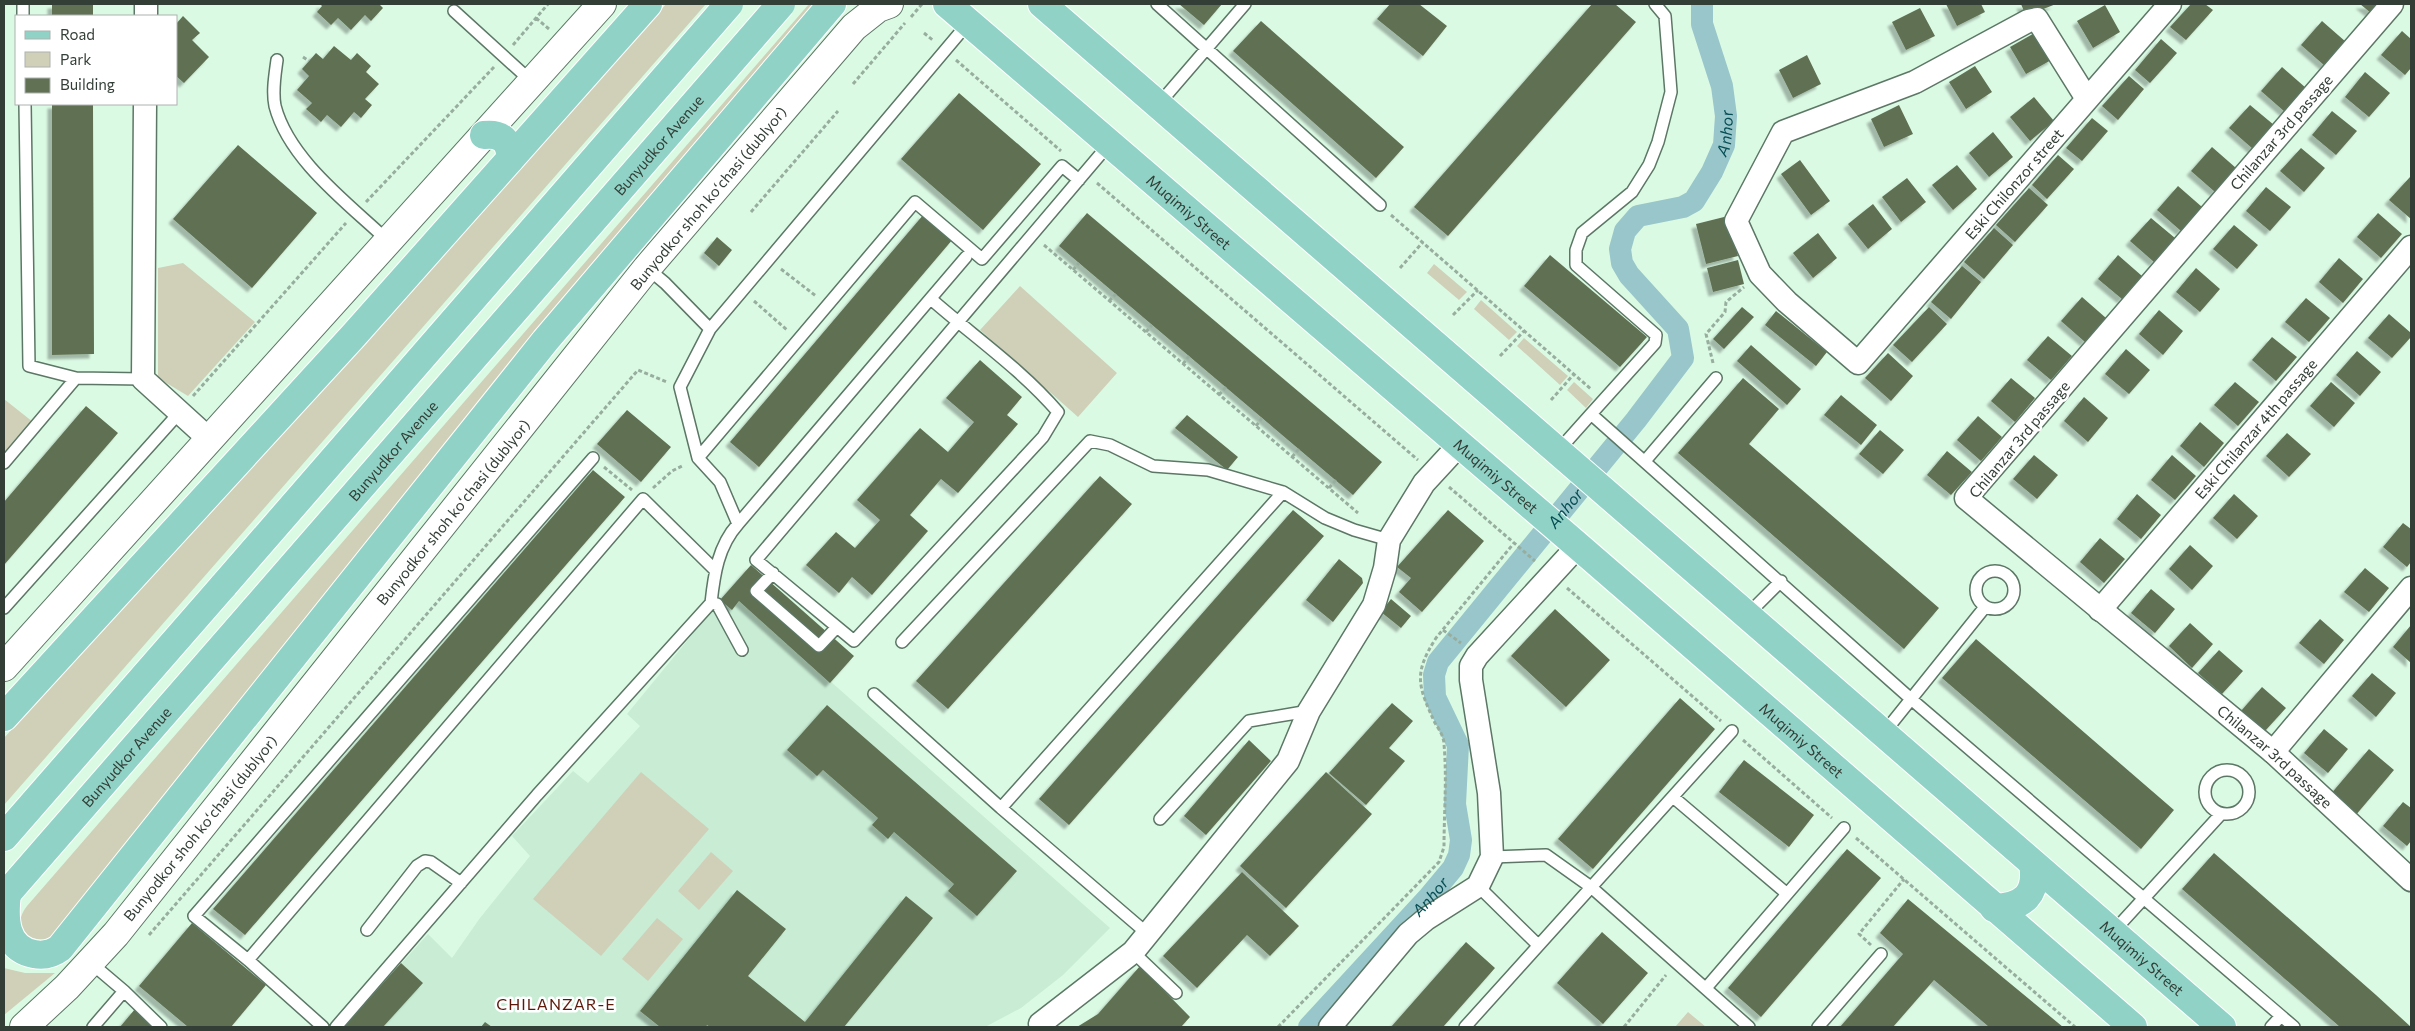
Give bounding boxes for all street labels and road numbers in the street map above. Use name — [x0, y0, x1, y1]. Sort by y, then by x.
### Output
street label: Chilanzar 3rd passage — [2226, 71, 2336, 193]
street label: Bunyudkor Avenue — [610, 91, 707, 199]
street label: Bunyodkor shoh koʻchasi (dublyor) — [626, 103, 790, 293]
street label: Eski Chilonzor street — [1961, 125, 2067, 243]
street label: Muqimiy Street — [1143, 171, 1235, 253]
street label: Eski Chilanzar 4th passage — [2191, 355, 2320, 502]
street label: Chilanzar 3rd passage — [1965, 377, 2073, 501]
street label: Bunyudkor Avenue — [344, 397, 441, 504]
street label: Bunyodkor shoh koʻchasi (dublyor) — [372, 415, 534, 609]
street label: Muqimiy Street — [1450, 435, 1542, 517]
street label: Muqimiy Street — [1756, 699, 1848, 781]
street label: Chilanzar 3rd passage — [2214, 701, 2336, 812]
street label: Bunyudkor Avenue — [78, 703, 175, 811]
street label: Bunyodkor shoh koʻchasi (dublyor) — [119, 731, 281, 925]
street label: Muqimiy Street — [2096, 916, 2188, 999]

